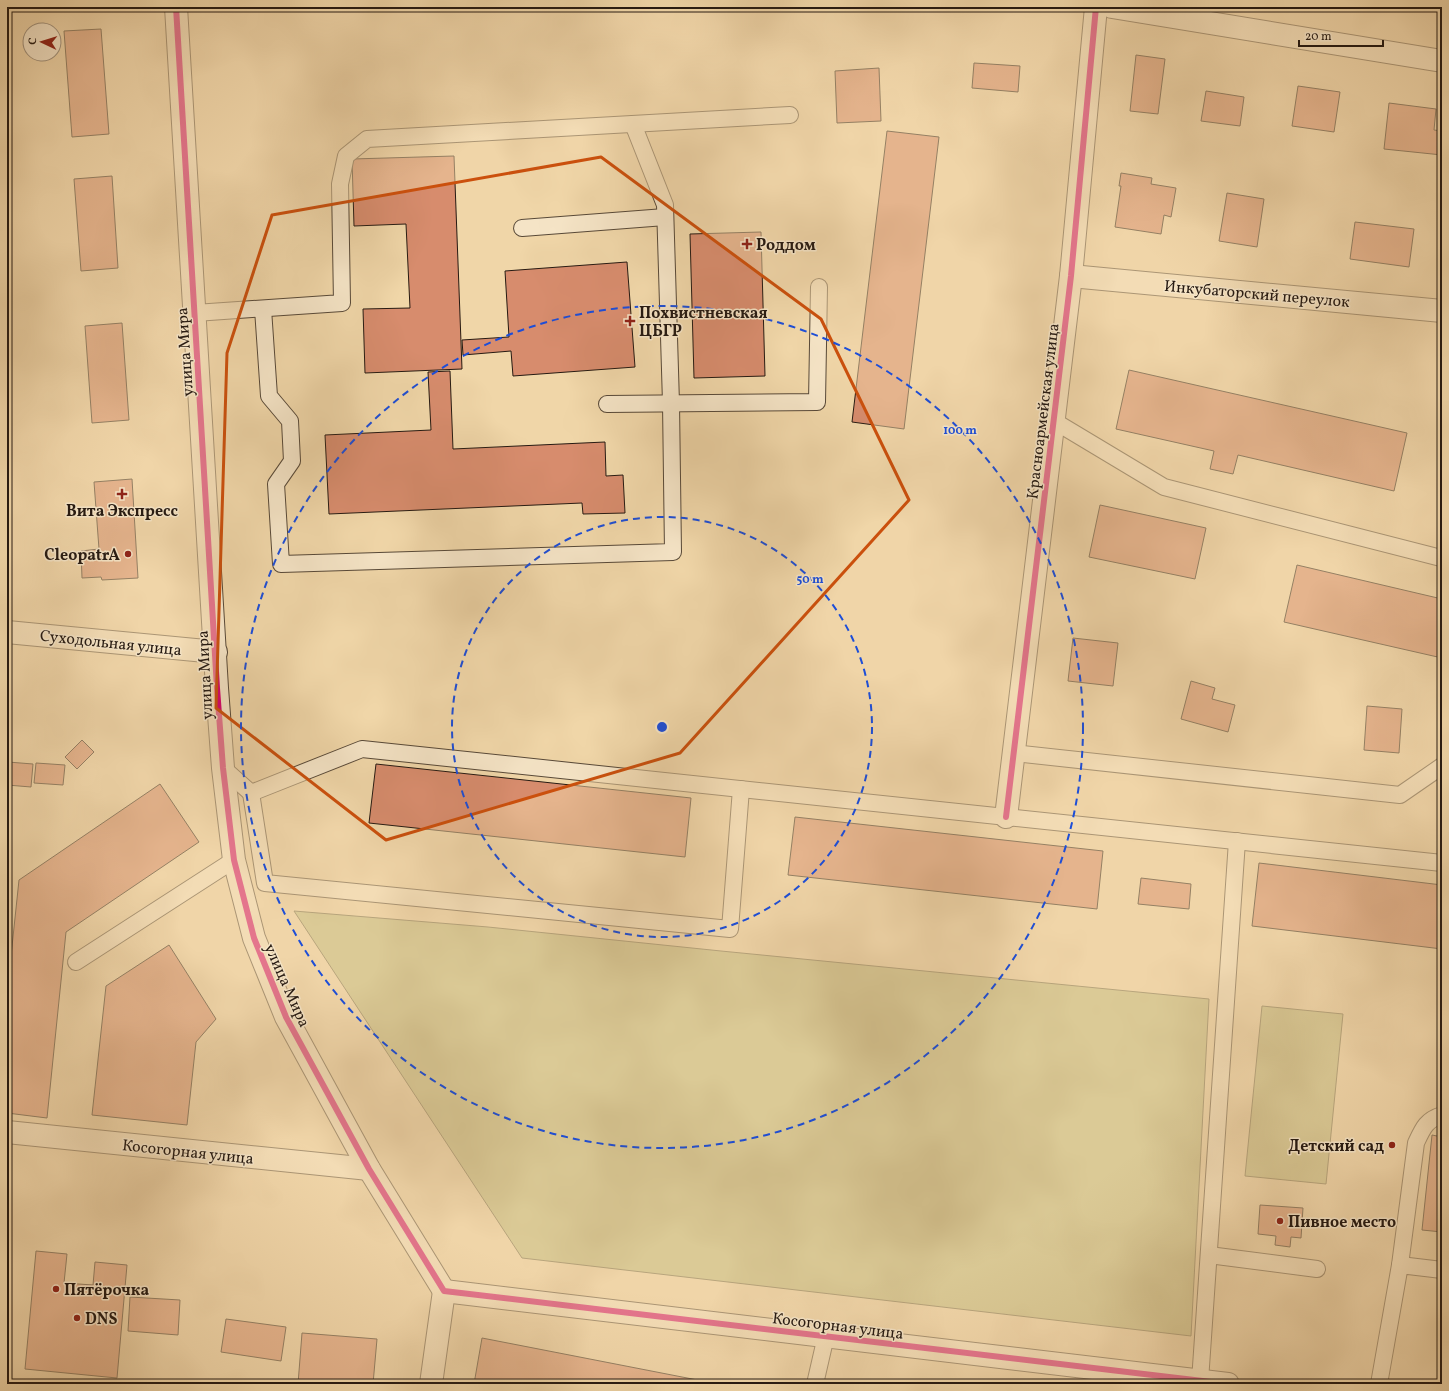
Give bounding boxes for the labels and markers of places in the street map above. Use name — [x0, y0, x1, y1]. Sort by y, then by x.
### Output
place label: Роддом — [756, 235, 816, 257]
marker: Роддом — [741, 238, 753, 250]
place label: Похвистневская ЦБГР — [639, 303, 768, 343]
marker: Похвистневская ЦБГР — [624, 315, 636, 327]
marker: Вита Экспресс — [117, 489, 127, 499]
place label: Вита Экспресс — [66, 501, 179, 523]
place label: CleopatrA — [44, 545, 121, 567]
marker: CleopatrA — [123, 549, 133, 559]
centre of rings — [655, 720, 669, 734]
place label: Детский сад — [1288, 1136, 1384, 1158]
marker: Детский сад — [1387, 1140, 1397, 1150]
place label: Пивное место — [1288, 1212, 1396, 1234]
marker: Пивное место — [1275, 1216, 1285, 1226]
place label: Пятёрочка — [64, 1280, 149, 1302]
marker: Пятёрочка — [51, 1284, 61, 1294]
place label: DNS — [85, 1309, 117, 1331]
marker: DNS — [72, 1313, 82, 1323]

